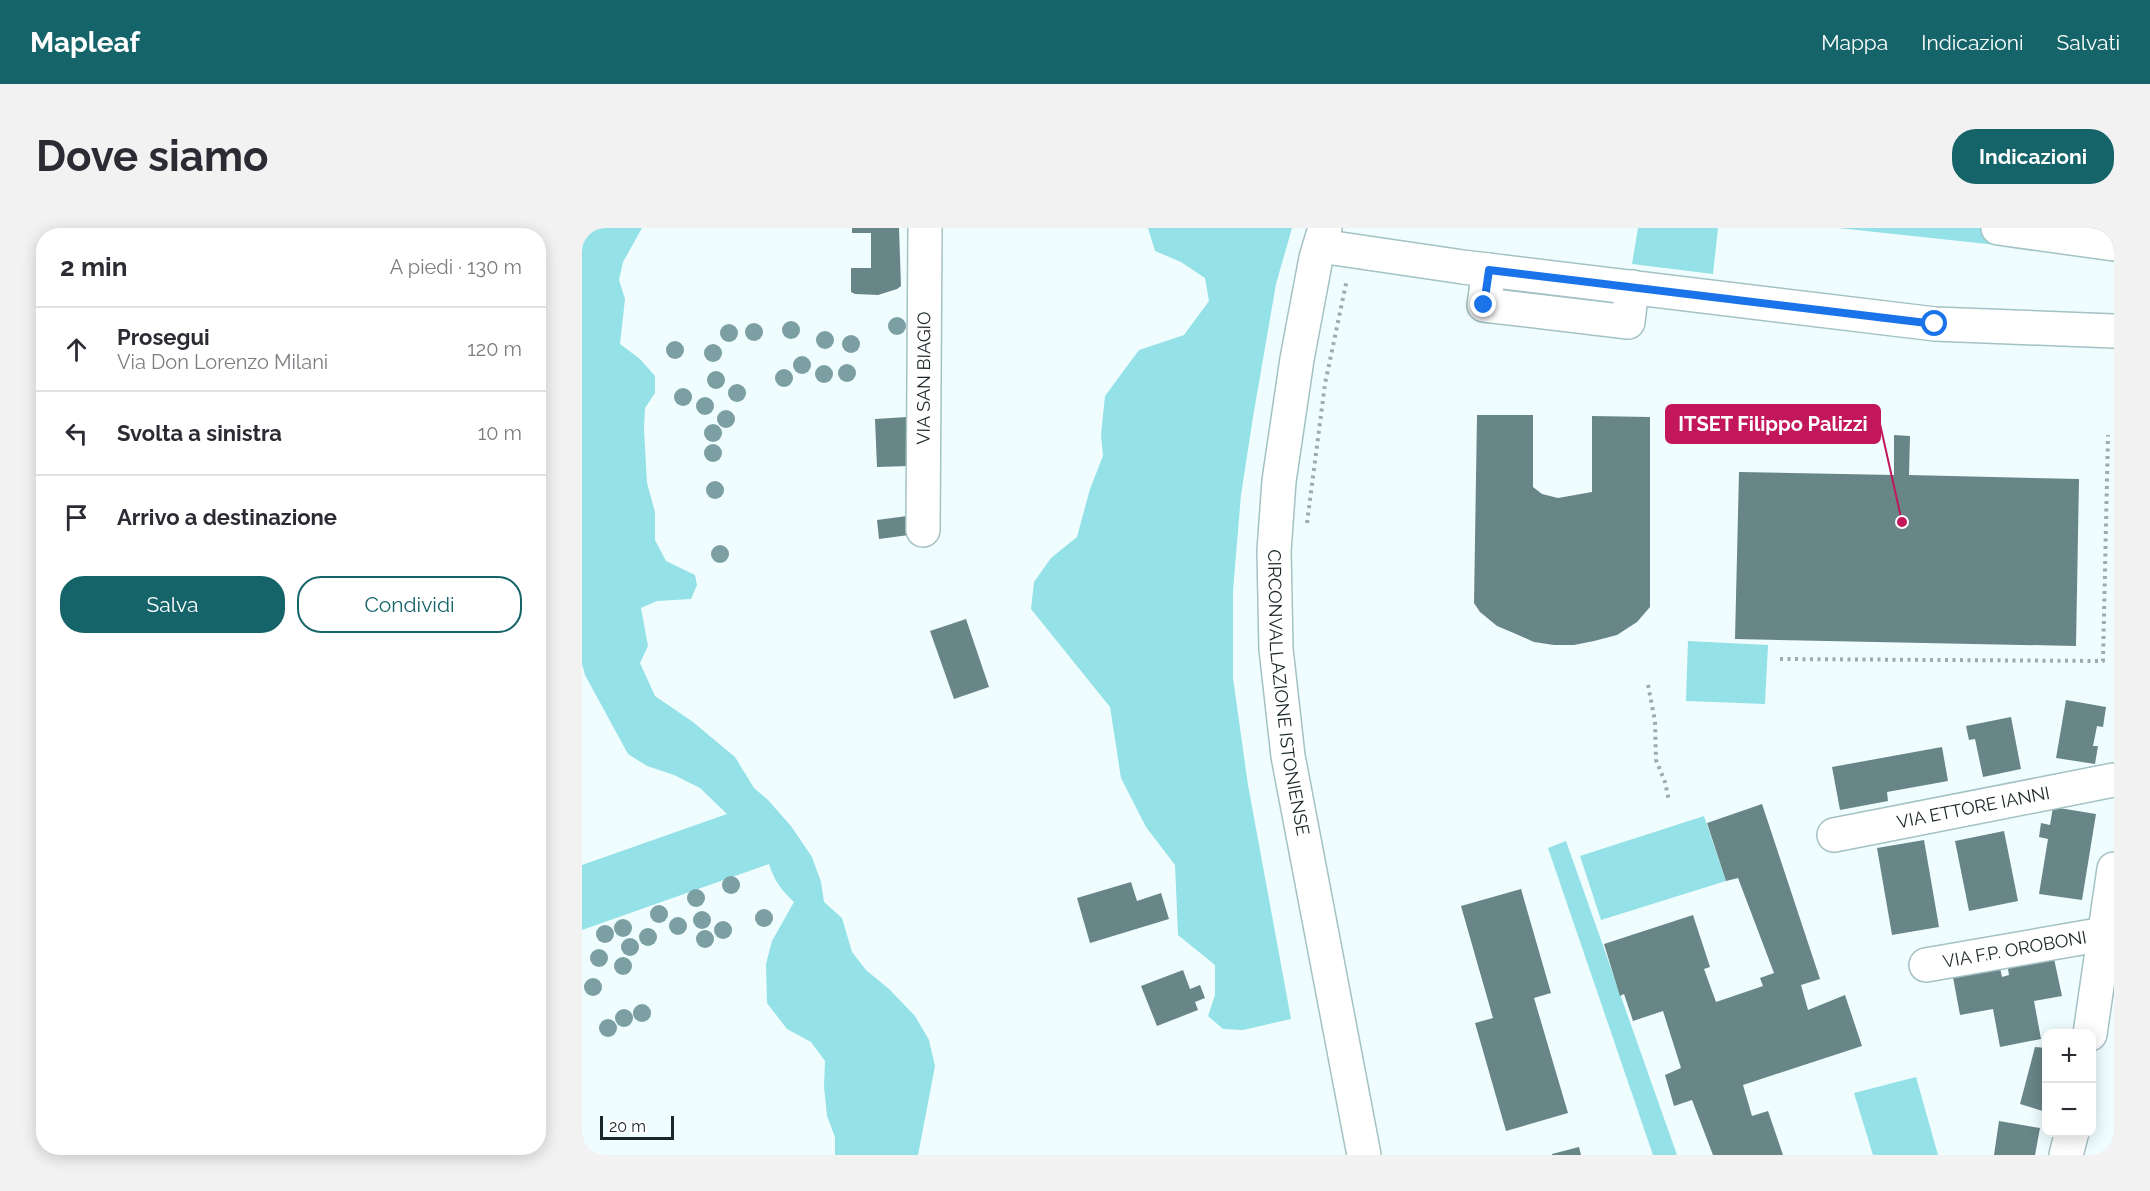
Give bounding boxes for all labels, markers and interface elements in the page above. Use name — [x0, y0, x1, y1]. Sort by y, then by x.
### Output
text: Mapleaf — [30, 26, 140, 59]
text: Mappa — [1821, 30, 1888, 55]
text: Indicazioni — [1921, 30, 2024, 55]
text: Salvati — [2057, 30, 2120, 55]
button: Indicazioni — [1952, 129, 2114, 184]
text: Dove siamo — [36, 132, 268, 181]
text: 2 min — [60, 252, 127, 282]
text: A piedi · 130 m — [390, 255, 522, 279]
route end — [1470, 291, 1496, 317]
route start — [1921, 310, 1947, 336]
street label: VIA SAN BIAGIO — [913, 311, 934, 445]
text: Prosegui — [117, 324, 210, 350]
icon: ahead — [60, 333, 93, 366]
text: 120 m — [467, 337, 522, 361]
text: Via Don Lorenzo Milani — [117, 350, 328, 374]
callout: ITSET Filippo Palizzi — [1666, 405, 1880, 443]
text: ITSET Filippo Palizzi — [1678, 412, 1868, 436]
icon: left — [60, 417, 93, 450]
text: Svolta a sinistra — [117, 420, 282, 446]
text: 10 m — [478, 421, 522, 445]
icon: arrive — [60, 501, 93, 534]
text: Arrivo a destinazione — [117, 504, 337, 530]
street label: CIRCONVALLAZIONE ISTONIENSE — [1264, 549, 1314, 837]
button: Salva — [60, 576, 285, 633]
button: Condividi — [297, 576, 522, 633]
street label: VIA ETTORE IANNI — [1895, 782, 2051, 832]
street label: VIA F.P. OROBONI — [1941, 926, 2088, 972]
map controls — [2042, 1029, 2096, 1137]
button: + — [2042, 1029, 2096, 1083]
button: − — [2042, 1083, 2096, 1137]
scale bar — [600, 1113, 674, 1140]
text: 20 m — [609, 1117, 646, 1136]

